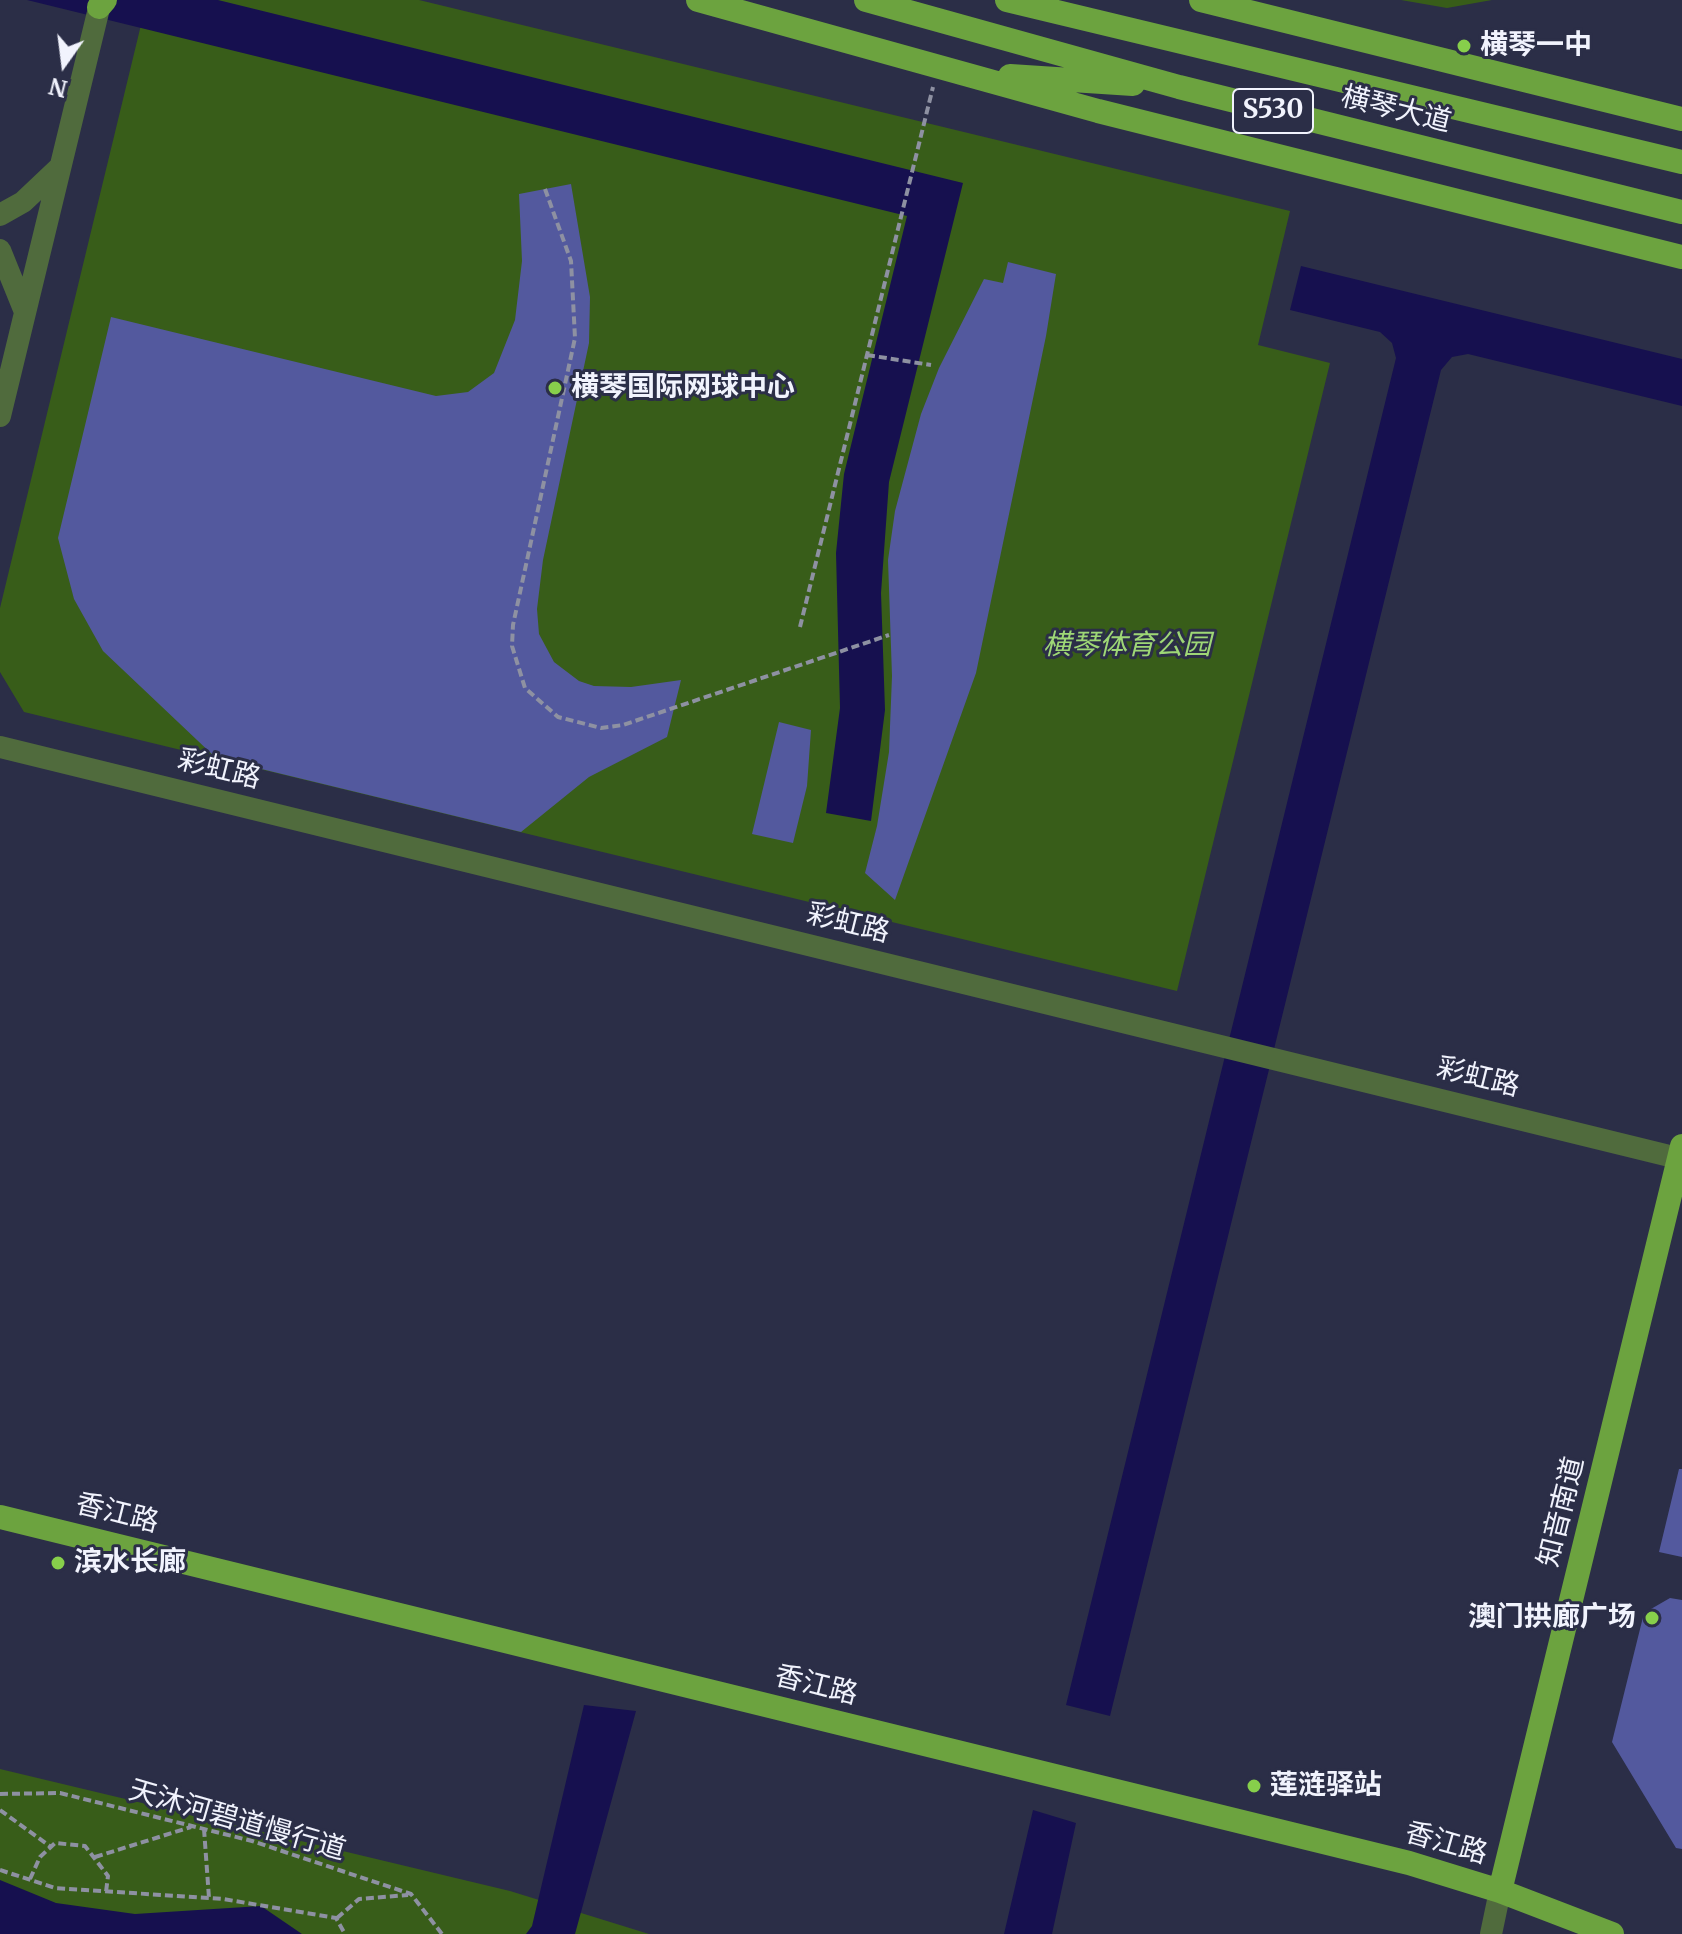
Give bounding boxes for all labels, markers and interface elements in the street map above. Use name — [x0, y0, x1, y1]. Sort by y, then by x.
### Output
north arrow — [24, 24, 104, 104]
place label: 横琴一中 — [1480, 29, 1592, 63]
marker: 横琴一中 — [1455, 37, 1473, 55]
text: N — [46, 72, 70, 103]
street label: 横琴大道 — [1338, 80, 1454, 140]
road number: S530 — [1233, 89, 1313, 133]
place label: 横琴国际网球中心 — [571, 371, 795, 405]
marker: 横琴国际网球中心 — [546, 379, 564, 397]
park label: 横琴体育公园 — [1043, 629, 1211, 663]
street label: 彩虹路 — [174, 744, 264, 796]
street label: 彩虹路 — [803, 898, 893, 950]
street label: 彩虹路 — [1433, 1052, 1523, 1104]
street label: 知音南道 — [1532, 1454, 1592, 1570]
street label: 香江路 — [72, 1488, 162, 1540]
place label: 滨水长廊 — [74, 1546, 186, 1580]
marker: 滨水长廊 — [49, 1554, 67, 1572]
place label: 澳门拱廊广场 — [1468, 1601, 1636, 1635]
marker: 澳门拱廊广场 — [1643, 1609, 1661, 1627]
street label: 香江路 — [771, 1660, 861, 1712]
place label: 莲涟驿站 — [1270, 1769, 1382, 1803]
street label: 天沐河碧道慢行道 — [125, 1774, 349, 1868]
marker: 莲涟驿站 — [1245, 1777, 1263, 1795]
street label: 香江路 — [1401, 1816, 1491, 1872]

